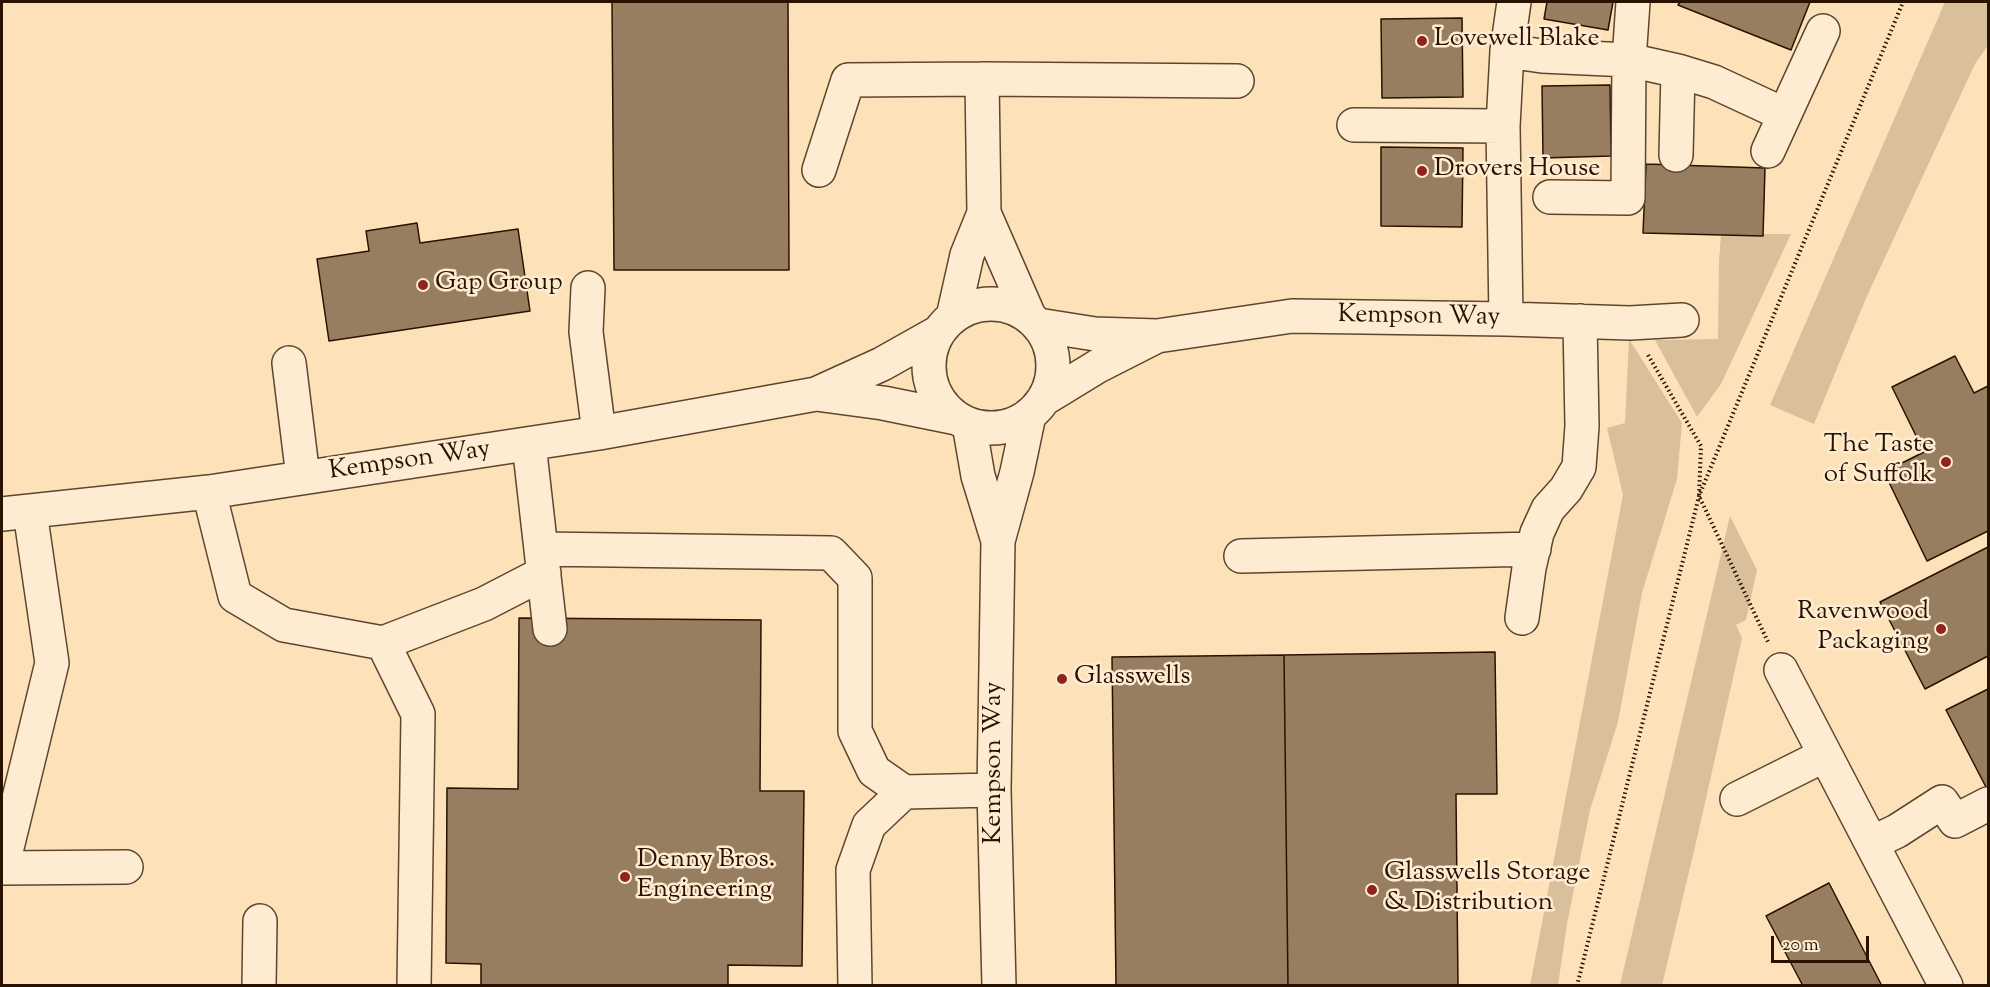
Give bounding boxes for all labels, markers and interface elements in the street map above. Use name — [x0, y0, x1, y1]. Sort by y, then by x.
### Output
place label: Lovewell Blake — [1434, 25, 1600, 57]
marker: Lovewell Blake — [1415, 34, 1429, 48]
place label: Drovers House — [1434, 155, 1600, 187]
marker: Drovers House — [1415, 164, 1429, 178]
place label: Gap Group — [435, 269, 563, 301]
marker: Gap Group — [416, 278, 430, 292]
street label: Kempson Way — [1337, 301, 1501, 335]
place label: The Taste of Suffolk — [1824, 431, 1934, 492]
street label: Kempson Way — [327, 435, 493, 489]
marker: The Taste of Suffolk — [1939, 455, 1953, 469]
place label: Ravenwood Packaging — [1797, 598, 1929, 660]
marker: Ravenwood Packaging — [1934, 622, 1948, 636]
place label: Glasswells — [1074, 663, 1190, 695]
marker: Glasswells — [1055, 672, 1069, 686]
street label: Kempson Way — [980, 682, 1012, 844]
place label: Denny Bros. Engineering — [637, 846, 775, 908]
place label: Glasswells Storage & Distribution — [1384, 859, 1591, 921]
marker: Denny Bros. Engineering — [618, 870, 632, 884]
marker: Glasswells Storage & Distribution — [1365, 883, 1379, 897]
scale bar — [1774, 924, 1872, 962]
text: 20 m — [1782, 933, 1819, 959]

